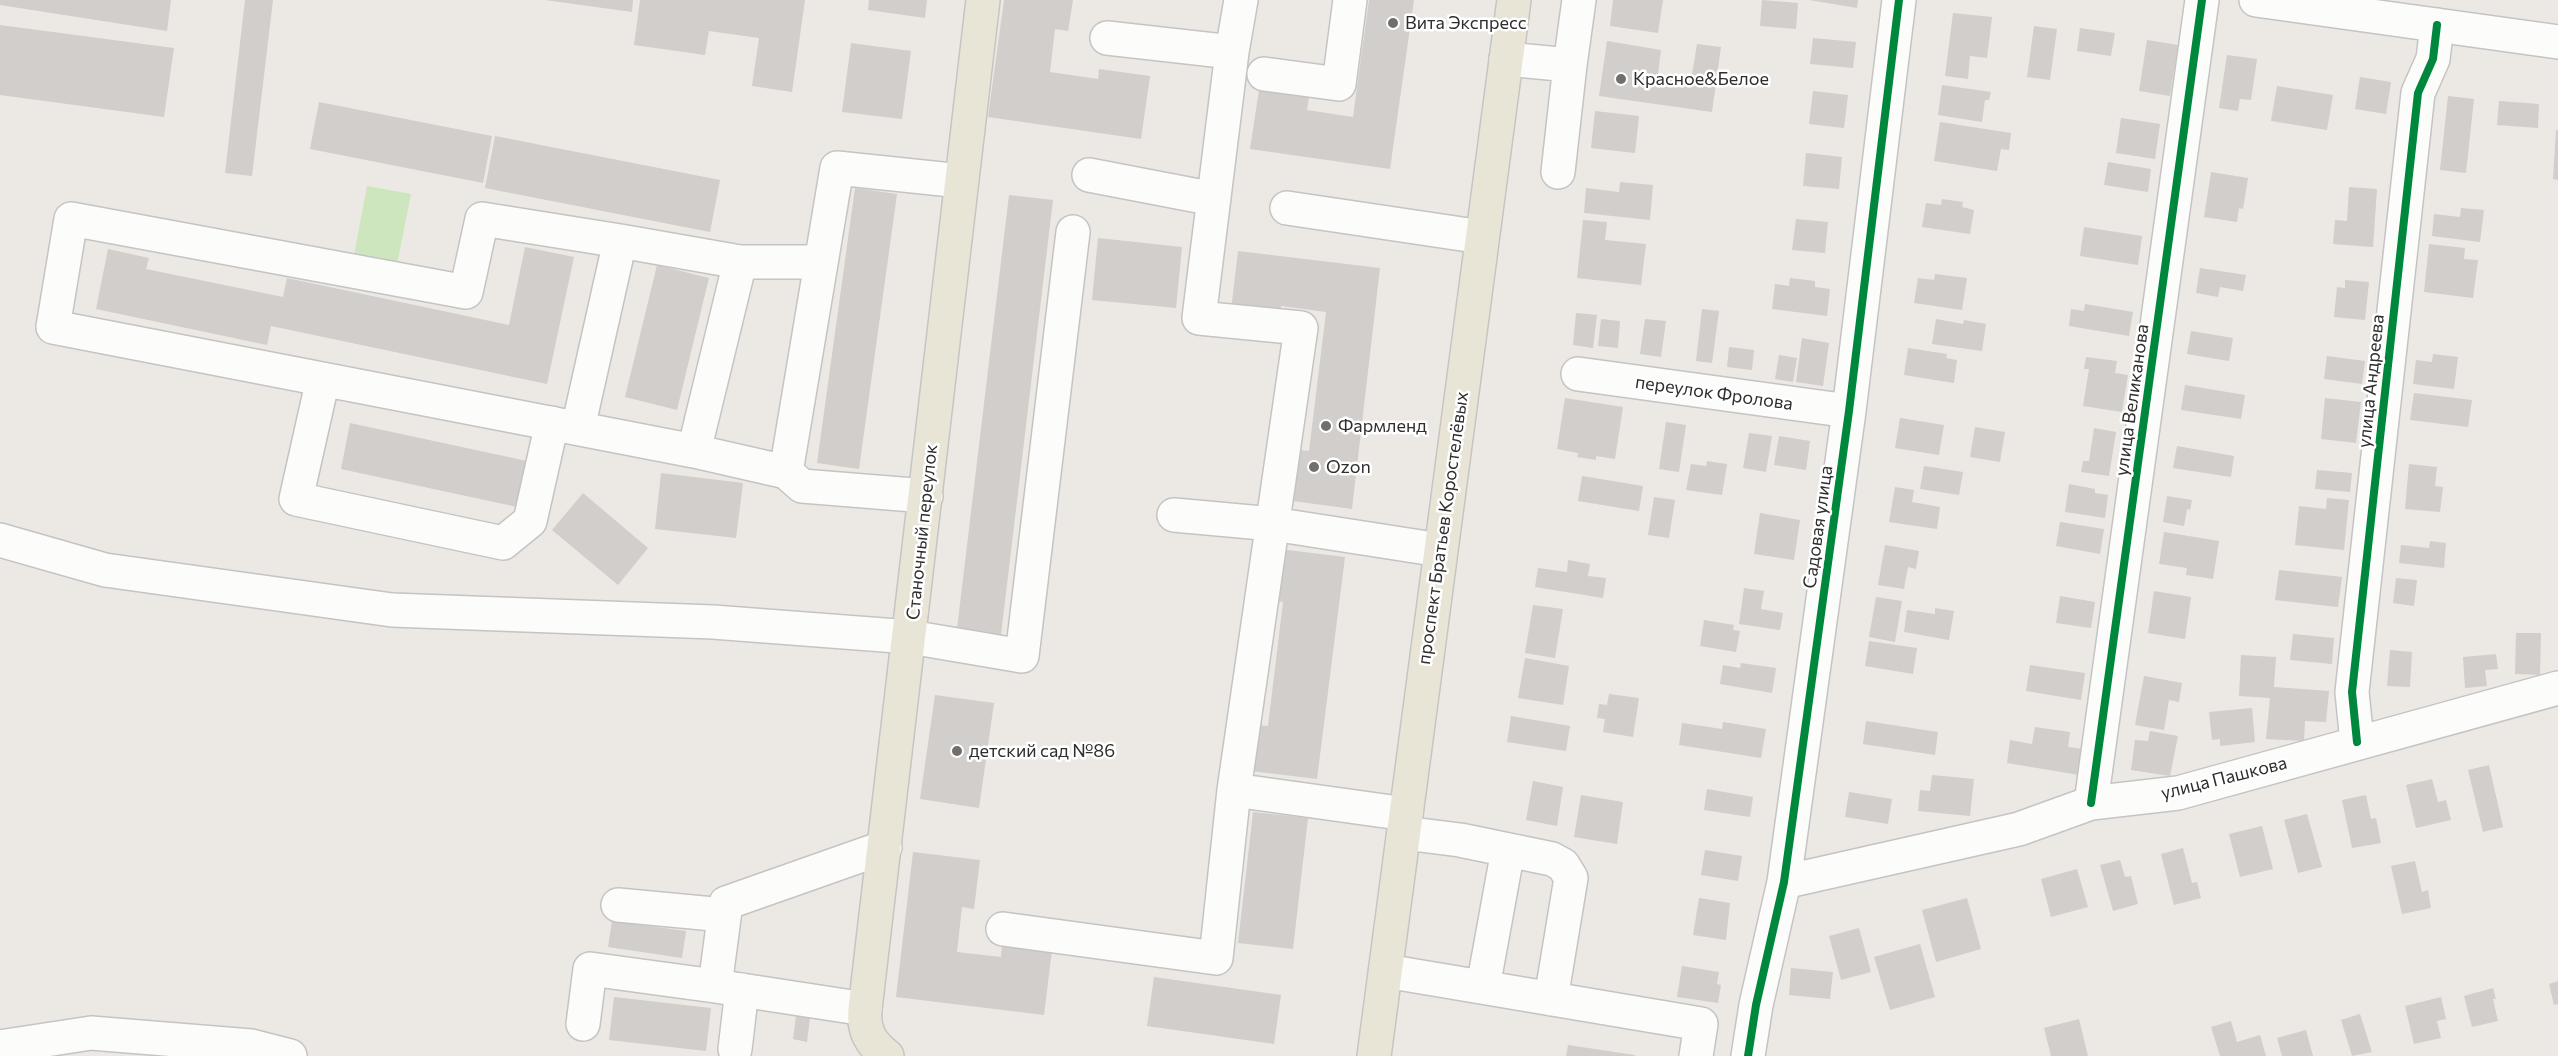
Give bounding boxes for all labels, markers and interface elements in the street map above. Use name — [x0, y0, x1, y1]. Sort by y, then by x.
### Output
place label: Вита Экспресс — [1405, 12, 1527, 34]
marker: Вита Экспресс — [1386, 16, 1400, 30]
place label: Красное&Белое — [1633, 68, 1769, 90]
marker: Красное&Белое — [1614, 72, 1628, 86]
street label: улица Андреева — [2353, 313, 2389, 449]
street label: улица Великанова — [2111, 323, 2153, 477]
street label: переулок Фролова — [1634, 371, 1794, 415]
street label: проспект Братьев Коростелёвых — [1413, 390, 1473, 666]
place label: Фармленд — [1338, 415, 1427, 437]
marker: Фармленд — [1319, 419, 1333, 433]
street label: Станочный переулок — [902, 443, 942, 621]
place label: Ozon — [1326, 456, 1371, 478]
marker: Ozon — [1307, 460, 1321, 474]
street label: Садовая улица — [1799, 464, 1837, 590]
place label: детский сад №86 — [969, 740, 1115, 762]
marker: детский сад №86 — [950, 744, 964, 758]
street label: улица Пашкова — [2159, 752, 2289, 804]

